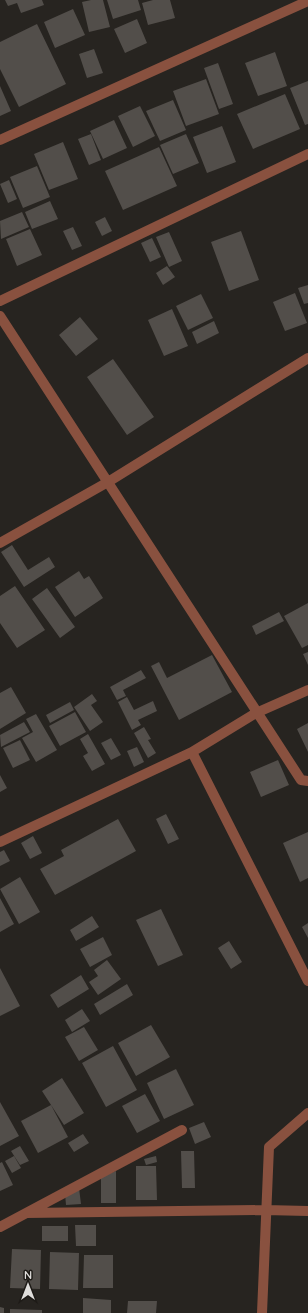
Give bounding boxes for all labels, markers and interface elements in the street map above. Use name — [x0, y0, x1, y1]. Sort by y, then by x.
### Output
north arrow — [8, 1265, 48, 1305]
text: N — [24, 1268, 32, 1282]

